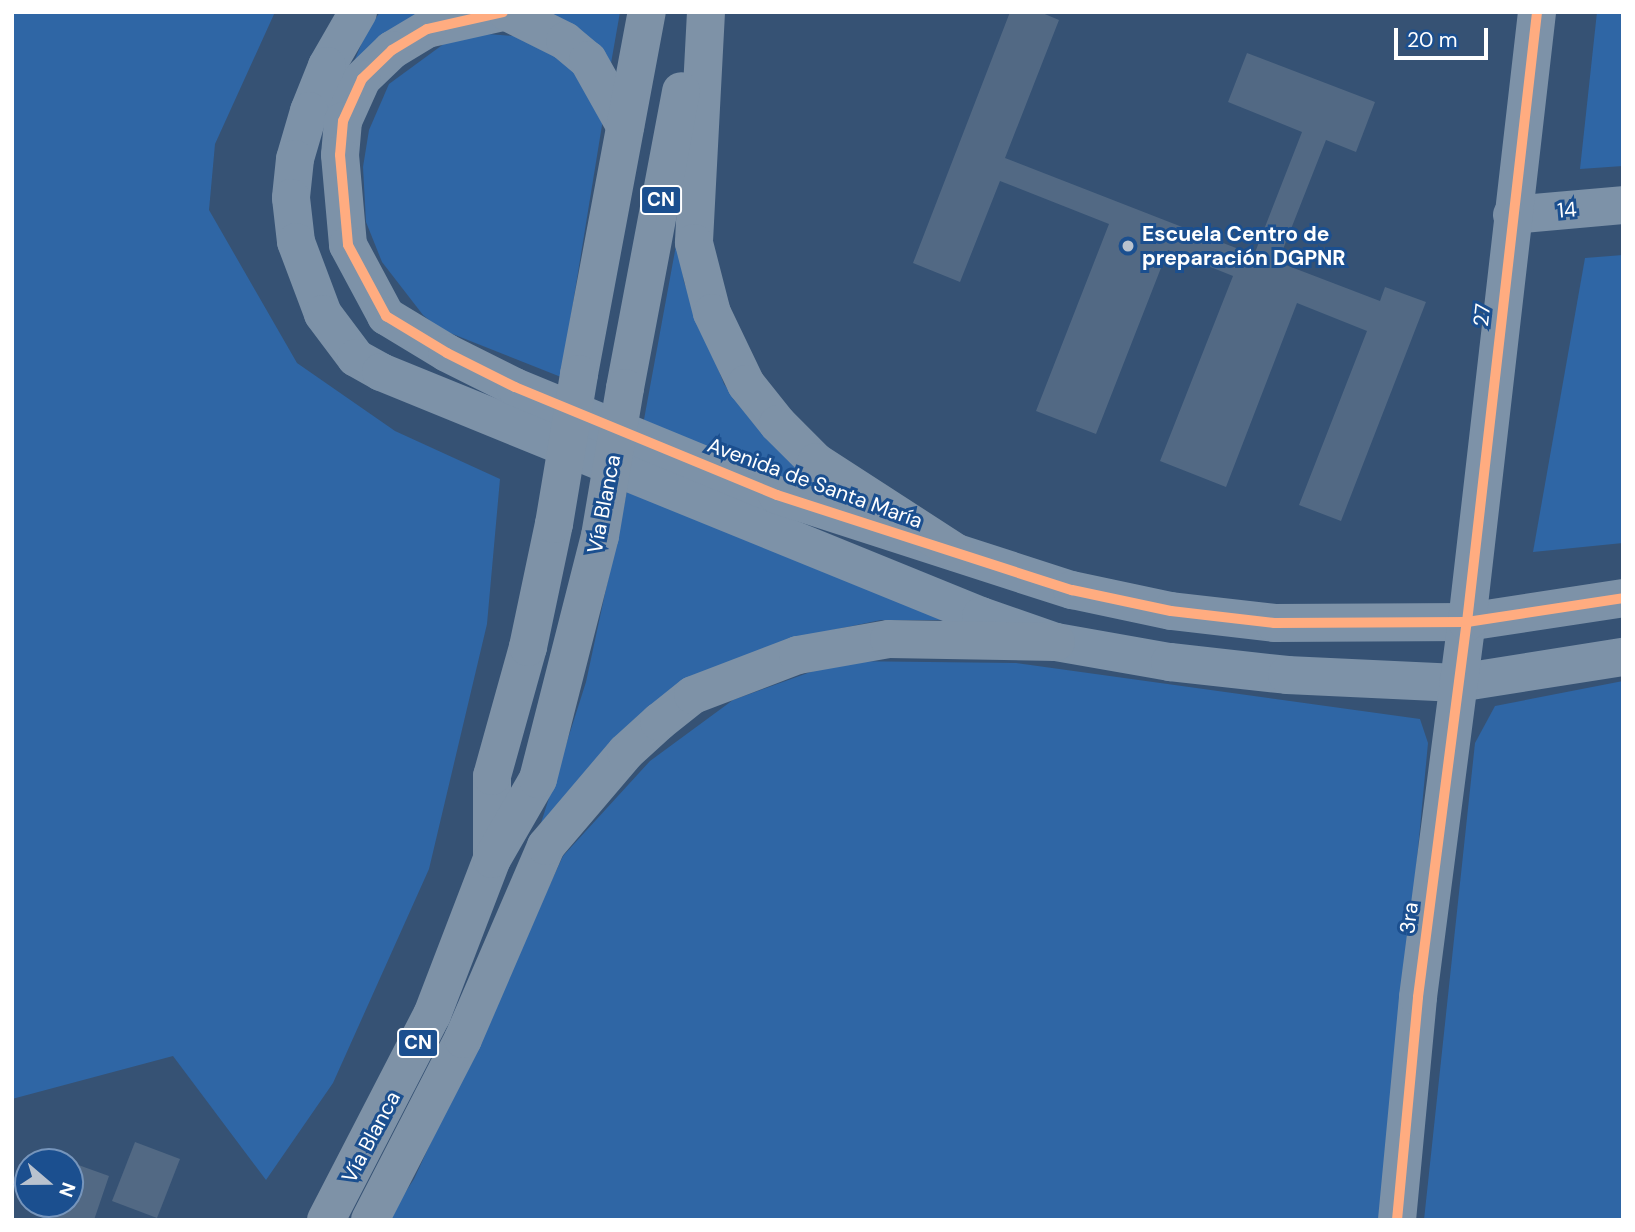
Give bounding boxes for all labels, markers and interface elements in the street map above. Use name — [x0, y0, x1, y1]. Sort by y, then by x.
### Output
scale bar — [1397, 14, 1492, 58]
text: 20 m — [1407, 26, 1458, 54]
road number: CN — [640, 184, 682, 216]
street label: 14 — [1556, 197, 1578, 223]
place label: Escuela Centro de preparación DGPNR — [1142, 221, 1346, 271]
marker: Escuela Centro de preparación DGPNR — [1120, 238, 1136, 254]
street label: 27 — [1468, 302, 1496, 328]
street label: Avenida de Santa María — [704, 432, 926, 534]
street label: Vía Blanca — [582, 453, 626, 555]
street label: 3ra — [1395, 901, 1423, 935]
road number: CN — [397, 1028, 439, 1058]
street label: Vía Blanca — [336, 1087, 406, 1187]
north arrow — [14, 1148, 84, 1218]
text: N — [53, 1179, 81, 1200]

